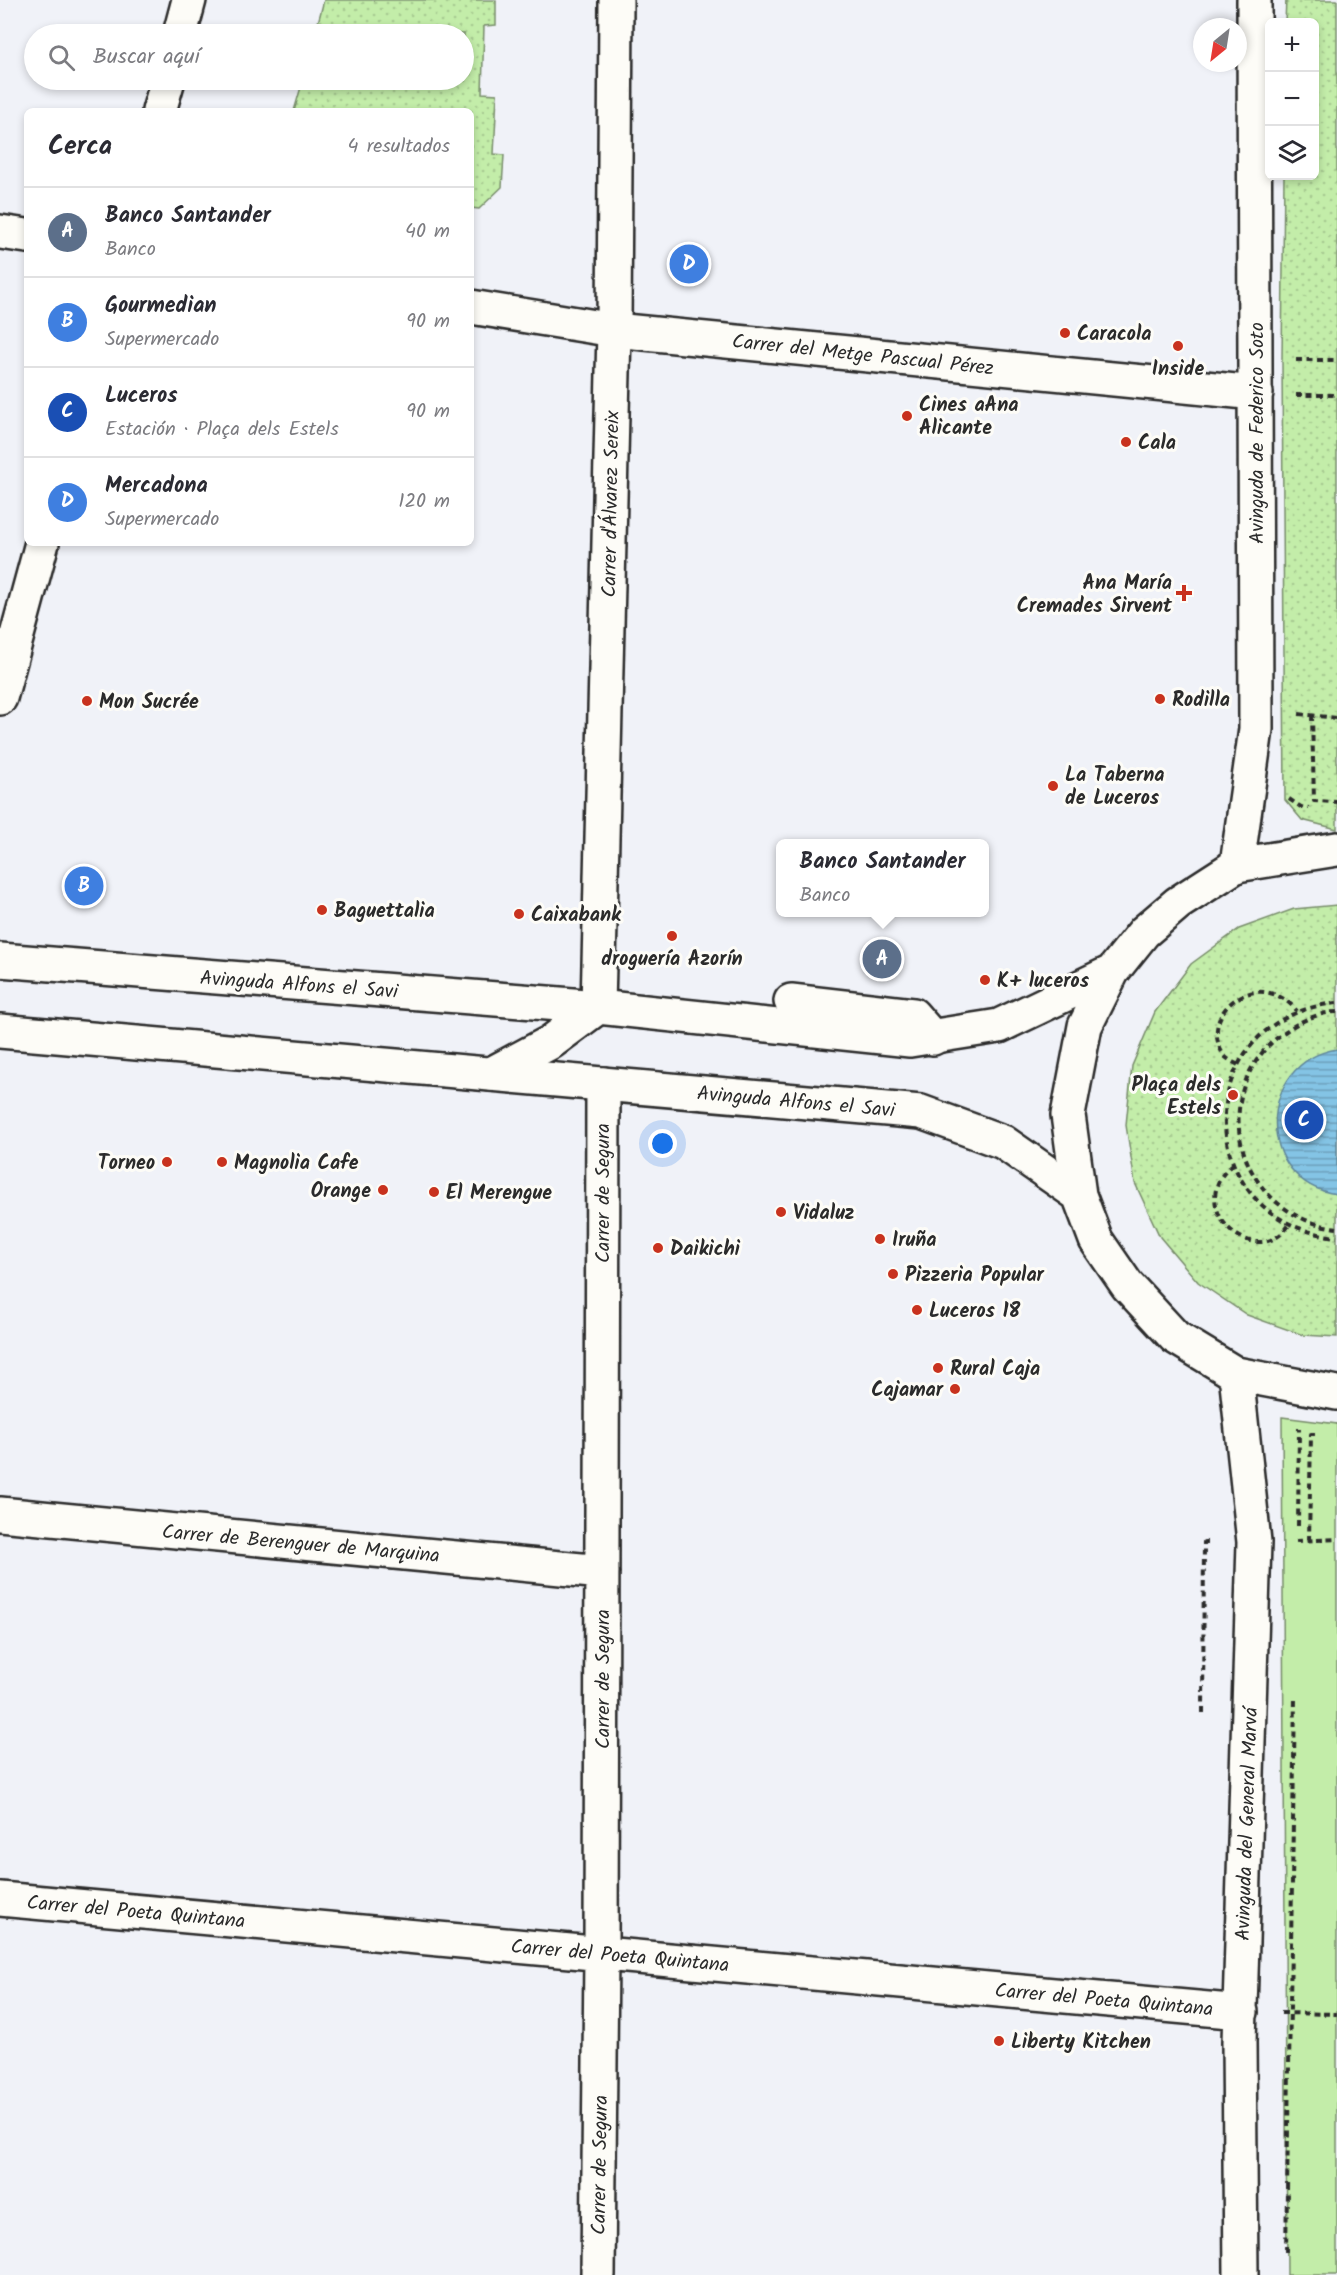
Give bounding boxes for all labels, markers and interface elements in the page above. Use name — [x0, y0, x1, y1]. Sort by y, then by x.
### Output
north arrow — [1193, 18, 1247, 72]
map controls — [1265, 18, 1319, 180]
button: + — [1265, 18, 1319, 72]
search box — [24, 24, 474, 90]
text: Buscar aquí — [93, 40, 200, 75]
icon: search — [45, 41, 78, 74]
button: − — [1265, 72, 1319, 126]
text: Cerca — [48, 126, 112, 168]
button: layers — [1265, 126, 1319, 180]
text: 4 resultados — [348, 131, 450, 163]
text: Banco Santander — [105, 199, 271, 234]
text: A — [61, 216, 74, 248]
text: 40 m — [405, 216, 450, 248]
text: Banco — [105, 234, 156, 266]
pin: D — [670, 242, 708, 286]
text: Gourmedian — [105, 289, 217, 324]
text: B — [61, 306, 74, 338]
text: 90 m — [406, 306, 450, 338]
place label: Caracola — [1077, 319, 1151, 351]
street label: Avinguda de Federico Soto — [1242, 322, 1274, 544]
text: Supermercado — [105, 324, 219, 356]
street label: Carrer del Metge Pascual Pérez — [730, 326, 995, 386]
marker: Caracola — [1058, 326, 1072, 340]
marker: Inside — [1171, 339, 1185, 353]
place label: Inside — [1152, 354, 1204, 386]
text: Luceros — [105, 379, 177, 414]
place label: Cines aAna Alicante — [919, 390, 1019, 445]
text: C — [61, 396, 74, 428]
text: 90 m — [406, 396, 450, 428]
marker: Cines aAna Alicante — [900, 409, 914, 423]
street label: Carrer d'Álvarez Sereix — [594, 410, 630, 598]
text: Estación · Plaça dels Estels — [105, 414, 339, 446]
place label: Cala — [1138, 428, 1176, 460]
marker: Cala — [1119, 435, 1133, 449]
text: Mercadona — [105, 469, 208, 504]
text: D — [61, 486, 74, 518]
text: 120 m — [398, 486, 450, 518]
text: Supermercado — [105, 504, 219, 536]
place label: Ana María Cremades Sirvent — [1017, 568, 1173, 623]
marker: Ana María Cremades Sirvent — [1177, 586, 1191, 600]
place label: Rodilla — [1172, 685, 1230, 717]
place label: Mon Sucrée — [99, 687, 199, 719]
marker: Rodilla — [1153, 692, 1167, 706]
marker: Mon Sucrée — [80, 694, 94, 708]
place label: La Taberna de Luceros — [1065, 760, 1165, 815]
marker: La Taberna de Luceros — [1046, 779, 1060, 793]
popup — [776, 839, 989, 917]
text: Banco Santander — [800, 845, 965, 880]
pin: B — [64, 864, 104, 908]
text: Banco — [800, 880, 850, 912]
place label: Baguettalia — [334, 896, 435, 928]
place label: Caixabank — [531, 900, 622, 932]
marker: Baguettalia — [315, 903, 329, 917]
marker: Caixabank — [512, 907, 526, 921]
marker: droguería Azorín — [665, 929, 679, 943]
pin: A — [862, 936, 902, 982]
place label: droguería Azorín — [601, 944, 743, 976]
street label: Avinguda Alfons el Savi — [199, 963, 400, 1009]
place label: K+ luceros — [997, 966, 1090, 998]
marker: K+ luceros — [978, 973, 992, 987]
place label: Plaça dels Estels — [1132, 1070, 1222, 1125]
street label: Avinguda Alfons el Savi — [696, 1078, 897, 1128]
marker: Plaça dels Estels — [1226, 1088, 1240, 1102]
pin: C — [1284, 1098, 1324, 1142]
street label: Carrer de Segura — [588, 1123, 620, 1263]
your location — [648, 1129, 677, 1158]
place label: Torneo — [98, 1148, 155, 1180]
place label: Magnolia Cafe — [234, 1148, 359, 1180]
marker: Torneo — [160, 1155, 174, 1169]
marker: Magnolia Cafe — [215, 1155, 229, 1169]
place label: Orange — [311, 1176, 371, 1208]
place label: El Merengue — [446, 1178, 552, 1210]
marker: Orange — [376, 1183, 390, 1197]
marker: El Merengue — [427, 1185, 441, 1199]
place label: Vidaluz — [793, 1198, 854, 1230]
marker: Vidaluz — [774, 1205, 788, 1219]
place label: Iruña — [892, 1225, 936, 1257]
marker: Iruña — [873, 1232, 887, 1246]
place label: Daikichi — [670, 1234, 741, 1266]
marker: Daikichi — [651, 1241, 665, 1255]
place label: Pizzeria Popular — [905, 1260, 1045, 1292]
marker: Pizzeria Popular — [886, 1267, 900, 1281]
place label: Luceros 18 — [929, 1296, 1021, 1328]
marker: Luceros 18 — [910, 1303, 924, 1317]
place label: Rural Caja — [950, 1354, 1040, 1386]
marker: Rural Caja — [931, 1361, 945, 1375]
place label: Cajamar — [871, 1375, 944, 1407]
marker: Cajamar — [948, 1382, 962, 1396]
street label: Carrer de Berenguer de Marquina — [161, 1517, 441, 1573]
street label: Carrer de Segura — [588, 1609, 620, 1749]
street label: Avinguda del General Marvá — [1228, 1705, 1268, 1942]
street label: Carrer del Poeta Quintana — [25, 1887, 246, 1938]
street label: Carrer del Poeta Quintana — [509, 1931, 730, 1982]
street label: Carrer del Poeta Quintana — [993, 1975, 1214, 2026]
place label: Liberty Kitchen — [1011, 2027, 1151, 2059]
marker: Liberty Kitchen — [992, 2034, 1006, 2048]
street label: Carrer de Segura — [584, 2095, 618, 2235]

